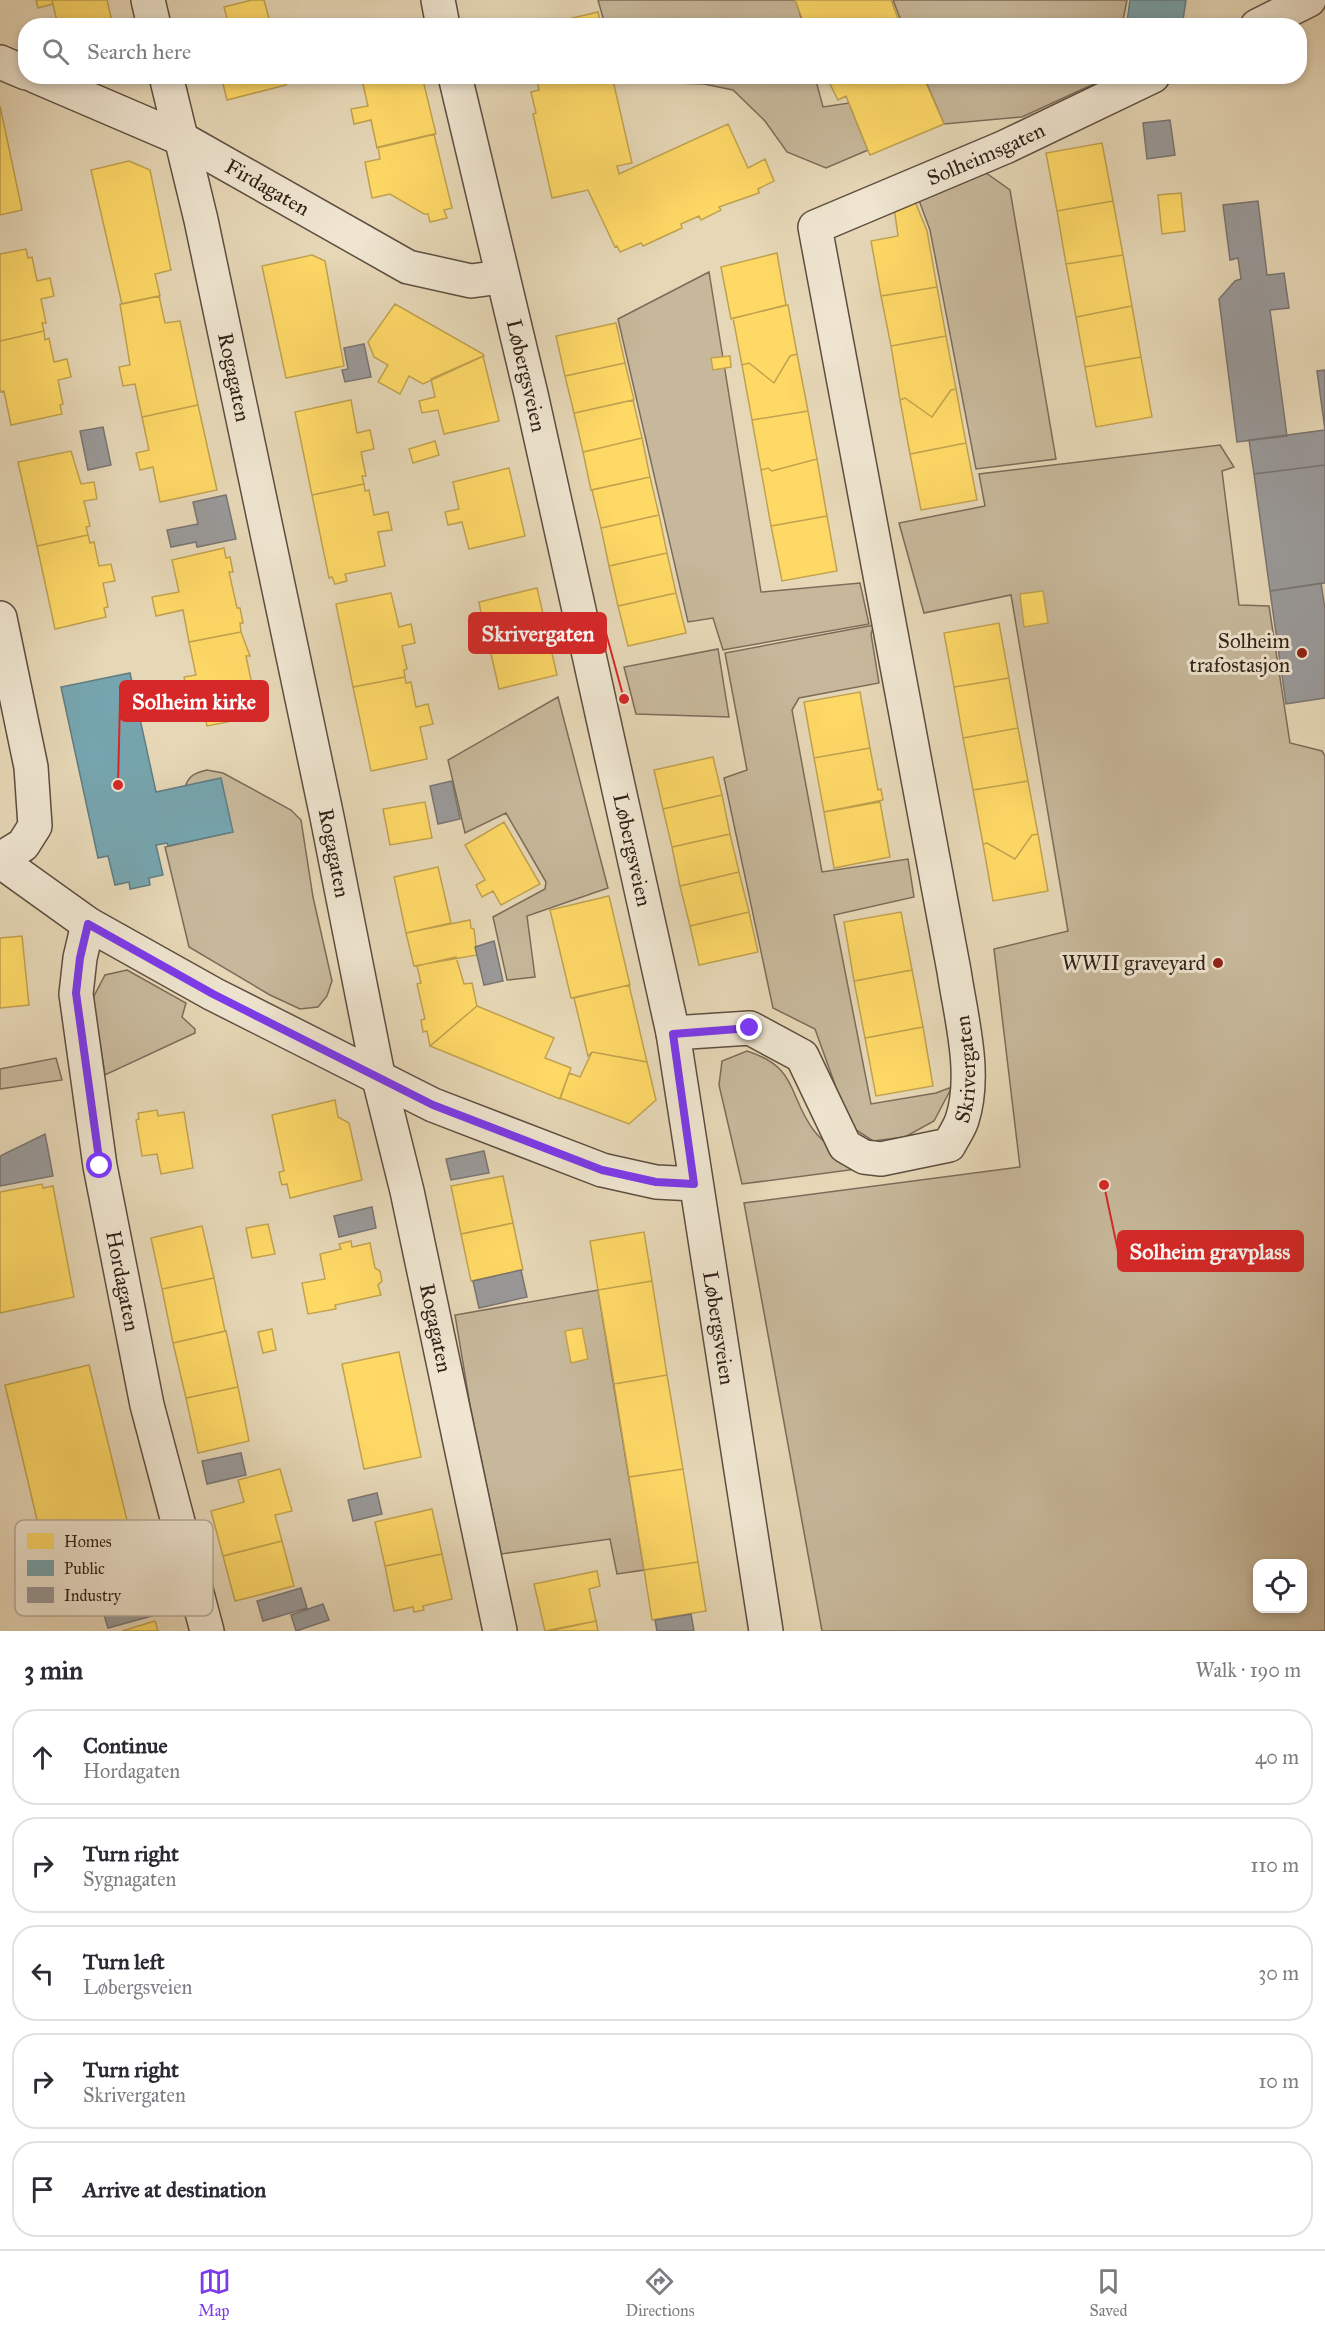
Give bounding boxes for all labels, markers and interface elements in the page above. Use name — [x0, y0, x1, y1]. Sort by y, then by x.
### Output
search box — [18, 18, 1307, 84]
icon: search — [39, 35, 72, 68]
text: Search here — [87, 38, 191, 65]
street label: Solheimsgaten — [923, 117, 1049, 191]
street label: Firdagaten — [220, 153, 314, 222]
street label: Løbergsveien — [501, 317, 552, 434]
street label: Rogagaten — [212, 331, 256, 424]
callout: Skrivergaten — [469, 613, 606, 653]
text: Skrivergaten — [481, 620, 595, 647]
place label: Solheim trafostasjon — [1189, 628, 1290, 678]
marker: Solheim trafostasjon — [1295, 646, 1309, 660]
callout: Solheim kirke — [120, 681, 268, 721]
text: Solheim kirke — [132, 688, 256, 715]
street label: Løbergsveien — [607, 791, 657, 909]
street label: Rogagaten — [313, 806, 356, 900]
place label: WWII graveyard — [1062, 950, 1206, 976]
marker: WWII graveyard — [1211, 956, 1225, 970]
street label: Skrivergaten — [949, 1013, 981, 1126]
route end — [736, 1014, 762, 1040]
route start — [86, 1152, 112, 1178]
street label: Hordagaten — [100, 1228, 145, 1334]
callout: Solheim gravplass — [1118, 1231, 1303, 1271]
text: Solheim gravplass — [1130, 1238, 1290, 1265]
street label: Løbergsveien — [697, 1269, 741, 1387]
street label: Rogagaten — [414, 1281, 458, 1375]
legend — [15, 1520, 213, 1616]
text: Homes — [64, 1532, 112, 1551]
text: Public — [64, 1559, 105, 1578]
map controls — [1253, 1559, 1307, 1613]
button: locate — [1253, 1559, 1307, 1613]
text: Industry — [64, 1586, 122, 1605]
text: 3 min — [24, 1654, 83, 1686]
text: Walk · 190 m — [1196, 1658, 1301, 1682]
text: Continue — [83, 1732, 168, 1759]
icon: ahead — [26, 1741, 59, 1774]
text: 40 m — [1255, 1745, 1299, 1769]
text: Hordagaten — [83, 1759, 180, 1783]
text: Turn right — [83, 1840, 179, 1867]
icon: right — [26, 1849, 59, 1882]
text: 110 m — [1251, 1853, 1299, 1877]
text: Sygnagaten — [83, 1867, 176, 1891]
text: Turn left — [83, 1948, 165, 1975]
icon: left — [26, 1957, 59, 1990]
text: 30 m — [1258, 1961, 1299, 1985]
text: Løbergsveien — [83, 1975, 192, 1999]
text: Turn right — [83, 2056, 179, 2083]
icon: right — [26, 2065, 59, 2098]
text: 10 m — [1258, 2069, 1299, 2093]
text: Skrivergaten — [83, 2083, 186, 2107]
icon: arrive — [26, 2173, 59, 2206]
text: Arrive at destination — [83, 2176, 266, 2203]
tab: Map — [198, 2265, 231, 2320]
tab: Directions — [626, 2265, 694, 2320]
tab: Saved — [1089, 2265, 1127, 2320]

